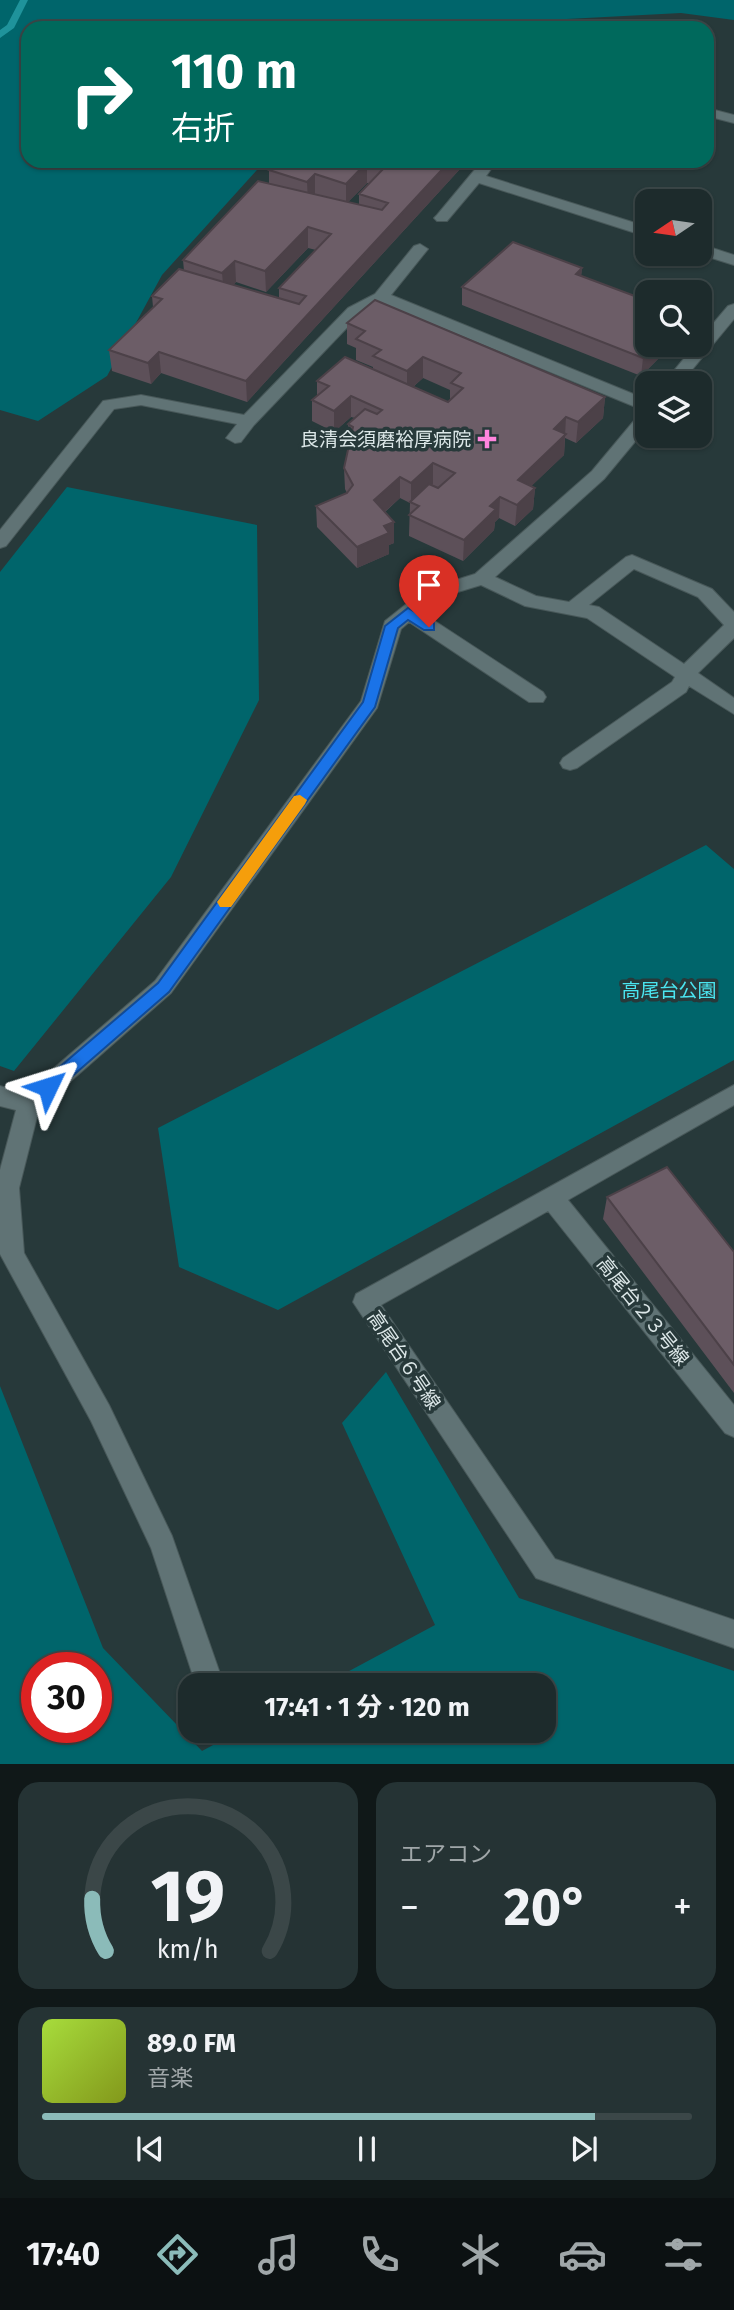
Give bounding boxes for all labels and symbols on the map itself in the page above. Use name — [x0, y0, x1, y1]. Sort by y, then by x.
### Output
north arrow — [635, 189, 712, 266]
place label: 良清会須磨裕厚病院 — [300, 428, 471, 451]
marker: 良清会須磨裕厚病院 — [477, 429, 497, 449]
pin — [399, 555, 459, 627]
park label: 高尾台公園 — [621, 979, 717, 1002]
position arrow — [11, 1050, 85, 1124]
street label: 高尾台２３号線 — [592, 1252, 694, 1370]
street label: 高尾台６号線 — [363, 1306, 445, 1414]
speed limit sign: 30 — [21, 1652, 112, 1743]

